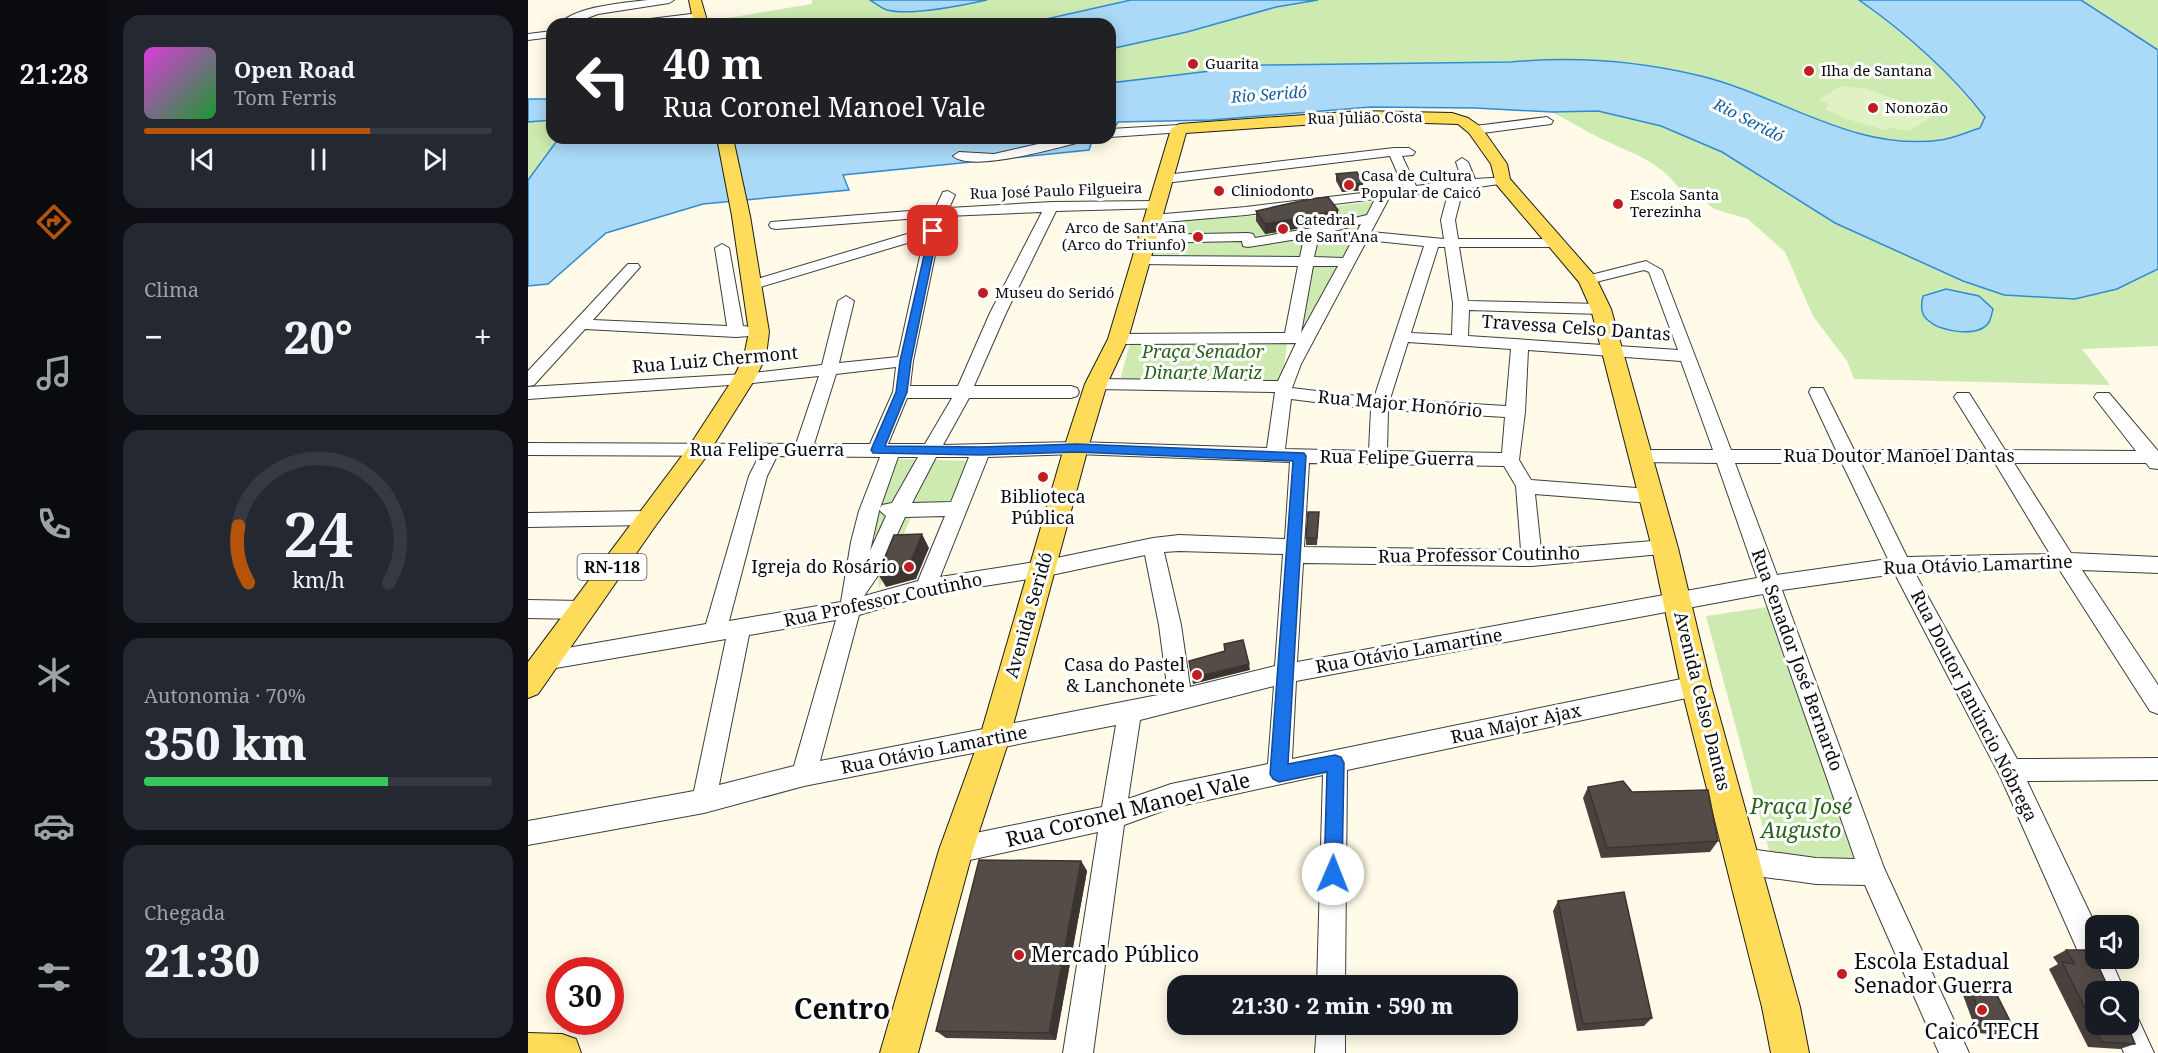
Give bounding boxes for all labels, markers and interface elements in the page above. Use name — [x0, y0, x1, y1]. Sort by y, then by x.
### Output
text: 40 m — [663, 34, 763, 91]
icon: left — [564, 42, 642, 120]
place label: Guarita — [1205, 53, 1259, 73]
text: Open Road — [234, 54, 355, 84]
text: 21:28 — [19, 55, 89, 92]
marker: Guarita — [1186, 57, 1200, 71]
place label: Ilha de Santana — [1821, 60, 1932, 80]
marker: Ilha de Santana — [1802, 64, 1816, 78]
water label: Rio Seridó — [1229, 80, 1308, 108]
text: Tom Ferris — [234, 84, 337, 111]
text: Rua Coronel Manoel Vale — [663, 88, 986, 125]
water label: Rio Seridó — [1709, 92, 1788, 147]
place label: Nonozão — [1885, 97, 1948, 117]
marker: Nonozão — [1866, 101, 1880, 115]
street label: Rua Julião Costa — [1307, 106, 1423, 128]
icon: previous — [186, 143, 219, 176]
icon: pause — [302, 143, 335, 176]
icon: next — [418, 143, 451, 176]
place label: Casa de Cultura Popular de Caicó — [1361, 165, 1481, 202]
street label: Rua José Paulo Filgueira — [969, 177, 1143, 203]
marker: Casa de Cultura Popular de Caicó — [1342, 178, 1356, 192]
place label: Cliniodonto — [1231, 180, 1314, 200]
marker: Cliniodonto — [1212, 184, 1226, 198]
place label: Escola Santa Terezinha — [1630, 184, 1719, 221]
marker: Escola Santa Terezinha — [1611, 197, 1625, 211]
icon: directions — [33, 201, 75, 243]
pin — [907, 205, 958, 256]
place label: Catedral de Sant'Ana — [1295, 209, 1379, 246]
icon: arrive — [916, 214, 949, 247]
place label: Arco de Sant'Ana (Arco do Triunfo) — [1062, 217, 1186, 254]
marker: Catedral de Sant'Ana — [1276, 222, 1290, 236]
marker: Arco de Sant'Ana (Arco do Triunfo) — [1191, 230, 1205, 244]
text: Clima — [144, 276, 199, 303]
place label: Museu do Seridó — [995, 282, 1115, 302]
marker: Museu do Seridó — [976, 286, 990, 300]
text: 20° — [284, 306, 353, 367]
street label: Travessa Celso Dantas — [1481, 308, 1671, 346]
text: − — [144, 314, 163, 359]
text: + — [474, 314, 492, 359]
park label: Praça Senador Dinarte Mariz — [1141, 339, 1265, 384]
street label: Rua Luiz Chermont — [631, 340, 799, 378]
icon: music — [33, 352, 75, 394]
street label: Rua Major Honório — [1317, 384, 1483, 422]
street label: Rua Felipe Guerra — [690, 437, 844, 461]
street label: Rua Doutor Manoel Dantas — [1783, 443, 2015, 467]
street label: Rua Felipe Guerra — [1319, 444, 1475, 470]
marker: Biblioteca Pública — [1036, 470, 1050, 484]
place label: Biblioteca Pública — [1000, 484, 1086, 529]
text: 24 — [283, 491, 353, 576]
icon: phone — [33, 503, 75, 545]
street label: Rua Professor Coutinho — [1378, 540, 1580, 568]
street label: Rua Senador José Bernardo — [1747, 545, 1849, 774]
street label: Avenida Seridó — [999, 549, 1057, 681]
street label: Rua Otávio Lamartine — [1883, 549, 2073, 579]
road number: RN-118 — [578, 554, 646, 580]
place label: Igreja do Rosário — [751, 554, 897, 578]
marker: Igreja do Rosário — [902, 560, 916, 574]
text: km/h — [292, 566, 345, 595]
street label: Rua Professor Coutinho — [781, 566, 984, 632]
street label: Rua Doutor Janúncio Nóbrega — [1906, 586, 2044, 825]
street label: Avenida Celso Dantas — [1669, 609, 1737, 793]
street label: Rua Otávio Lamartine — [1313, 622, 1504, 678]
place label: Casa do Pastel & Lanchonete — [1064, 652, 1185, 697]
icon: climate — [33, 654, 75, 696]
marker: Casa do Pastel & Lanchonete — [1190, 668, 1204, 682]
text: Autonomia · 70% — [144, 682, 306, 709]
street label: Rua Major Ajax — [1448, 697, 1584, 749]
text: 350 km — [144, 712, 307, 773]
street label: Rua Otávio Lamartine — [839, 719, 1029, 779]
street label: Rua Coronel Manoel Vale — [1003, 765, 1253, 853]
park label: Praça José Augusto — [1749, 792, 1853, 844]
icon: car — [33, 805, 75, 847]
position arrow — [1301, 842, 1365, 906]
text: Chegada — [144, 899, 225, 926]
map controls — [2085, 915, 2139, 1035]
button: sound — [2085, 915, 2139, 969]
text: 21:30 — [144, 929, 260, 990]
place label: Mercado Público — [1031, 940, 1199, 968]
place label: Escola Estadual Senador Guerra — [1854, 947, 2013, 999]
marker: Mercado Público — [1012, 948, 1026, 962]
icon: filters — [33, 956, 75, 998]
speed limit sign: 30 — [546, 957, 624, 1035]
marker: Escola Estadual Senador Guerra — [1835, 967, 1849, 981]
button: search — [2085, 981, 2139, 1035]
district label: Centro — [794, 989, 890, 1027]
text: 21:30 · 2 min · 590 m — [1232, 990, 1453, 1020]
marker: Caicó TECH — [1975, 1003, 1989, 1017]
place label: Caicó TECH — [1925, 1017, 2039, 1045]

